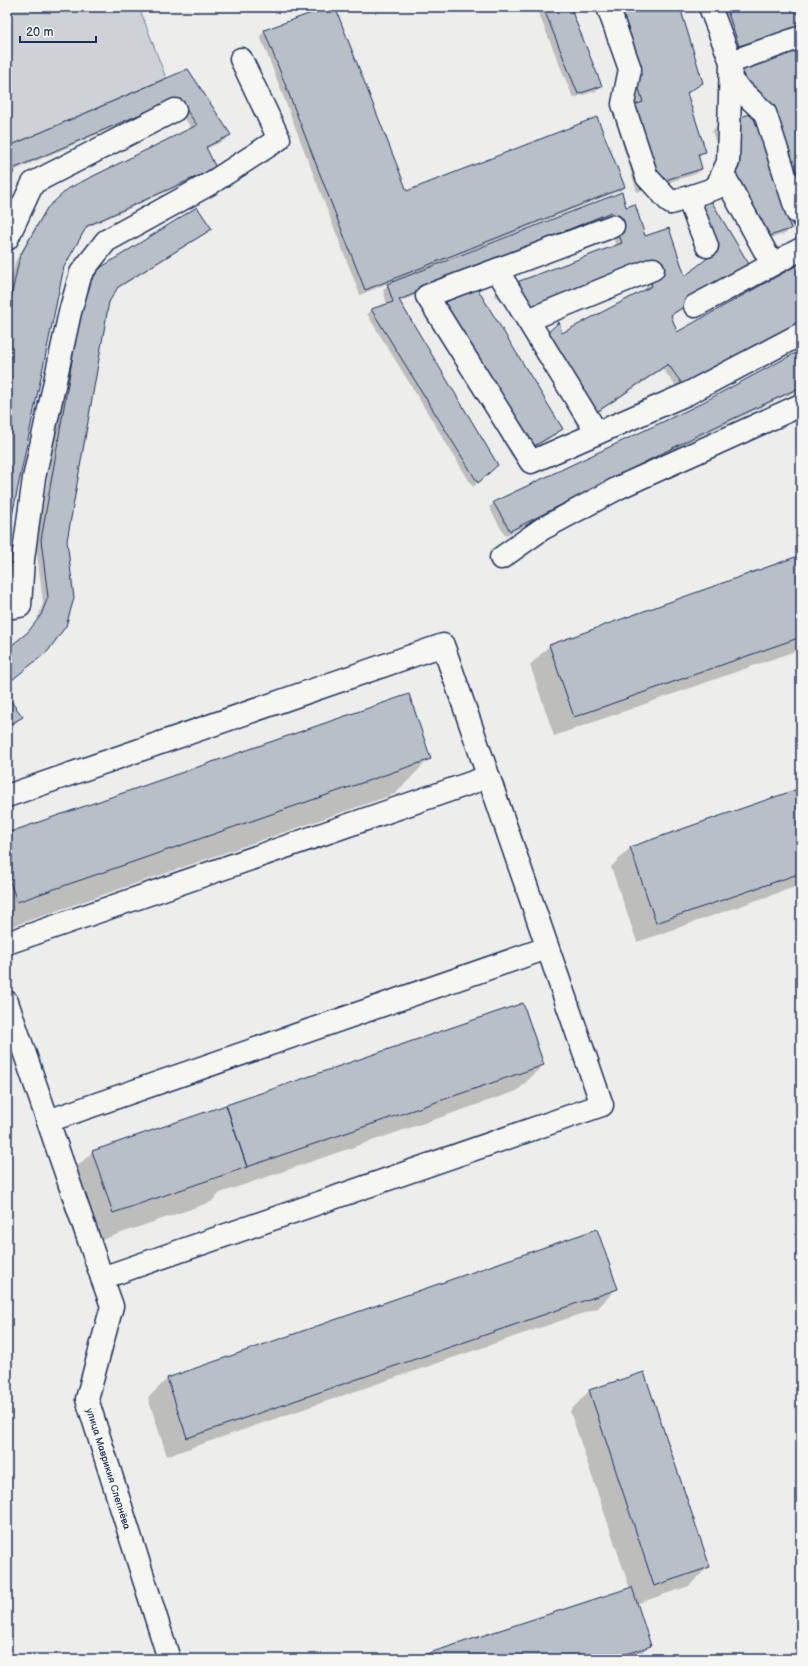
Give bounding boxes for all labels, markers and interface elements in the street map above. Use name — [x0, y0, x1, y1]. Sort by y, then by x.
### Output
scale bar — [20, 18, 96, 44]
text: 20 m — [26, 25, 53, 40]
street label: улица Маврикия Слепнёва — [83, 1407, 133, 1531]

